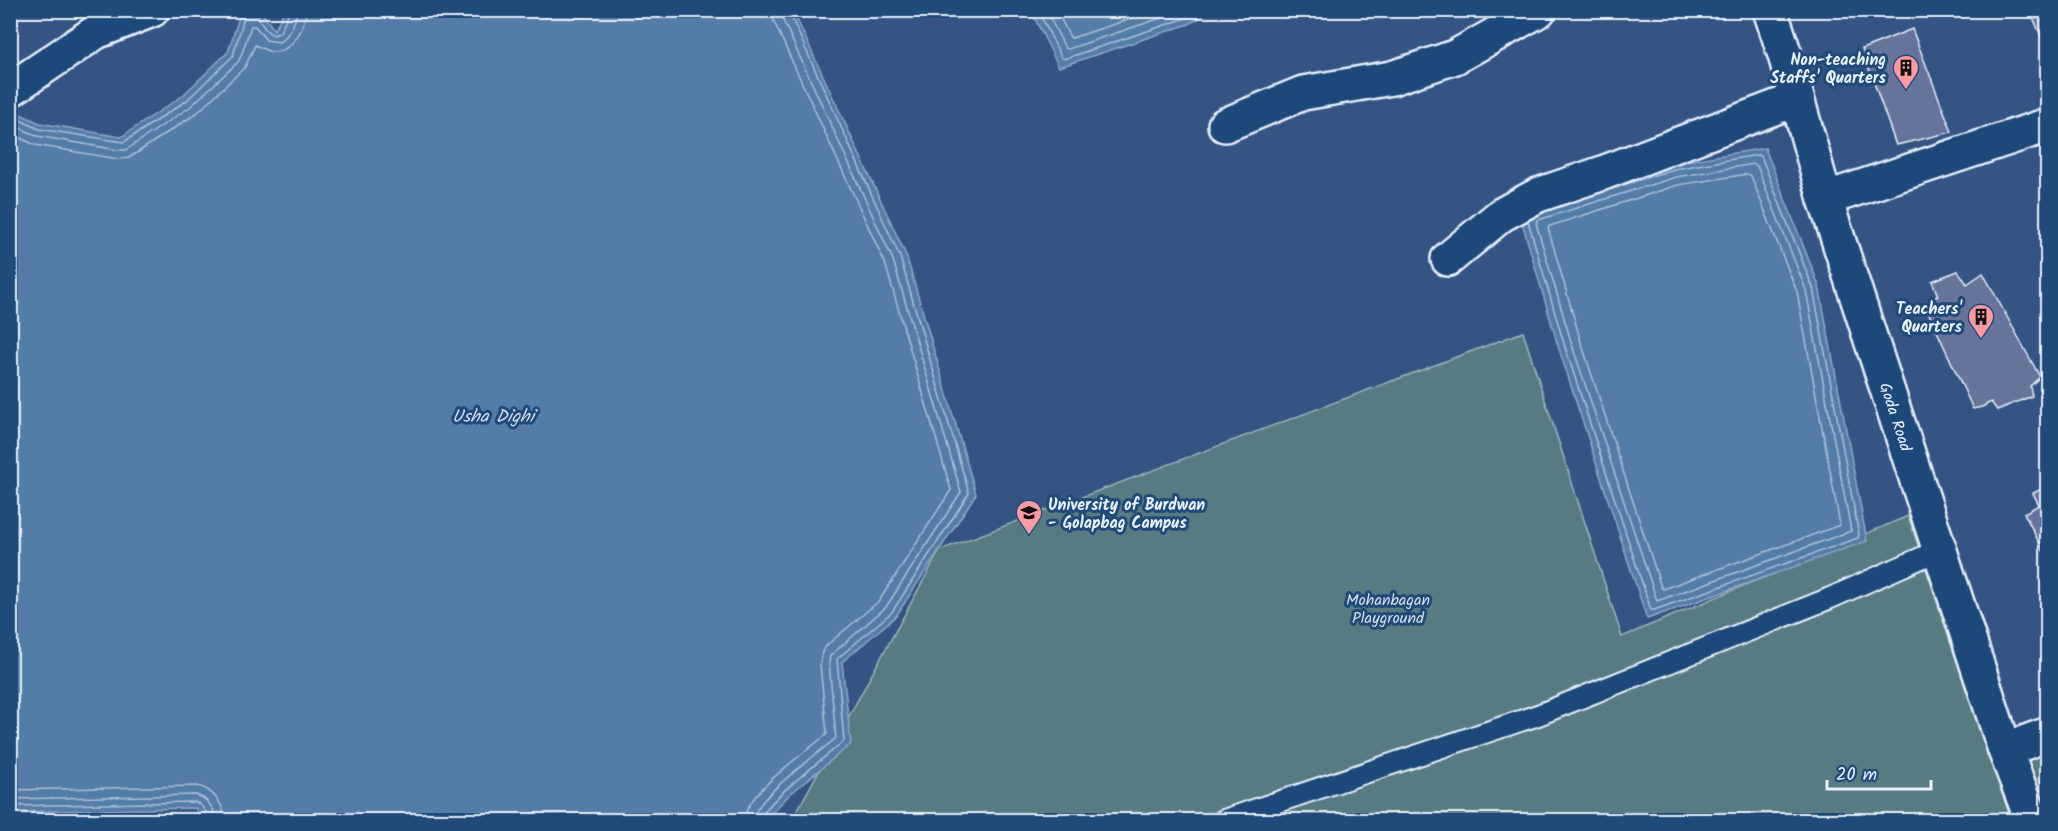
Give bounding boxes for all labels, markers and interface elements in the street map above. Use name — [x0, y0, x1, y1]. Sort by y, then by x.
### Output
place label: Non-teaching Staffs' Quarters — [1770, 48, 1887, 91]
building icon: Non-teaching Staffs' Quarters — [1891, 53, 1921, 91]
place label: Teachers' Quarters — [1896, 297, 1963, 340]
building icon: Teachers' Quarters — [1966, 302, 1996, 340]
street label: Goda Road — [1872, 380, 1918, 456]
water label: Usha Dighi — [452, 403, 538, 432]
place label: University of Burdwan - Golapbag Campus — [1048, 493, 1205, 536]
school or university icon: University of Burdwan - Golapbag Campus — [1014, 498, 1044, 536]
park label: Mohanbagan Playground — [1346, 588, 1430, 631]
scale bar — [1827, 753, 1930, 791]
text: 20 m — [1836, 761, 1877, 790]

